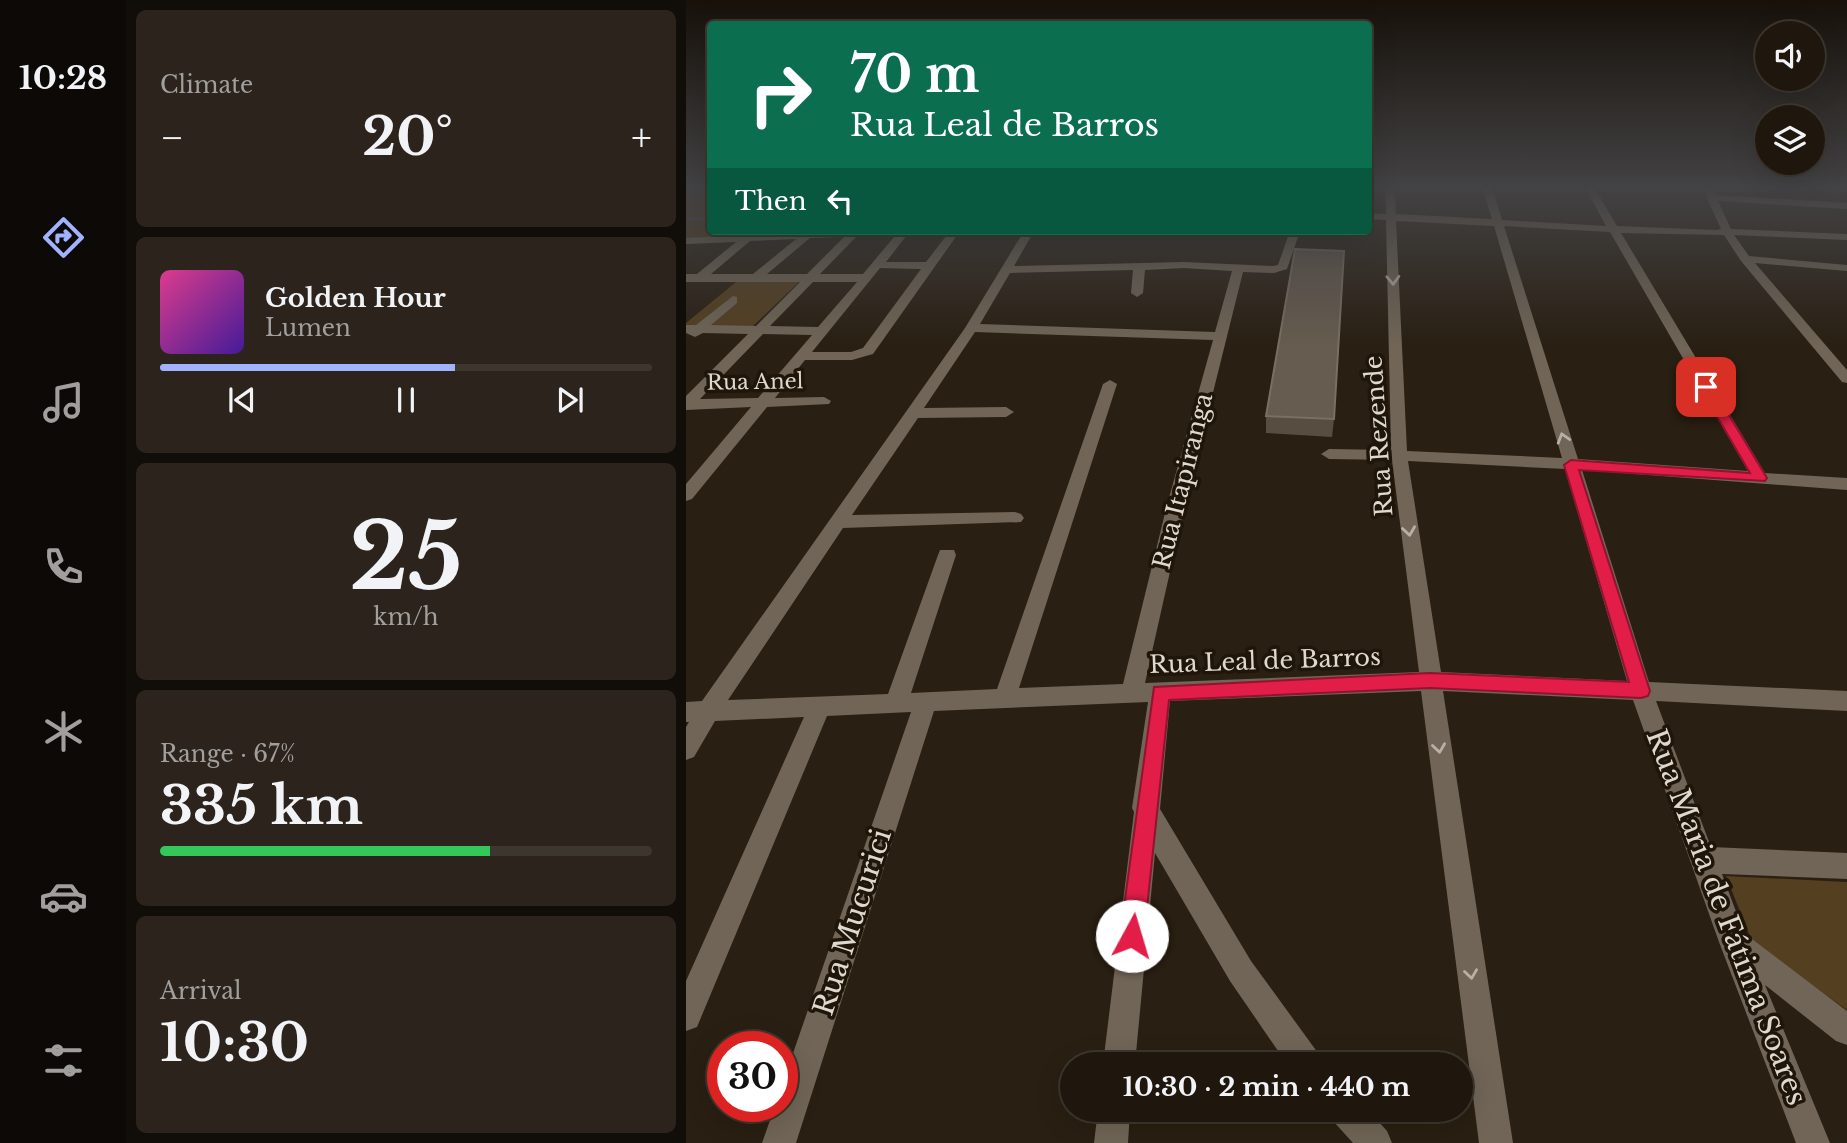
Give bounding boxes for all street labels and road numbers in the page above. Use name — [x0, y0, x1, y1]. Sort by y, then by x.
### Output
street label: Rua Rezende — [1358, 355, 1399, 517]
street label: Rua Anel — [706, 368, 804, 396]
street label: Rua Itapiranga — [1147, 389, 1219, 572]
street label: Rua Leal de Barros — [1149, 642, 1381, 679]
street label: Rua Maria de Fátima Soares — [1639, 724, 1814, 1110]
street label: Rua Mucurici — [806, 824, 899, 1020]

